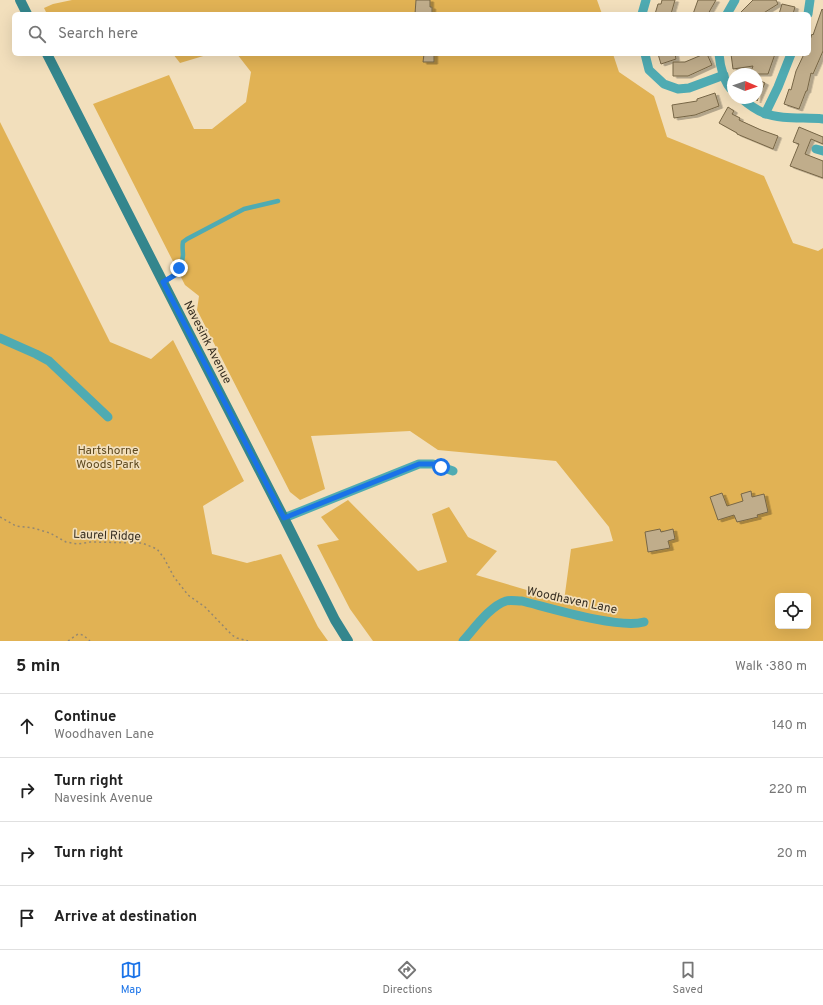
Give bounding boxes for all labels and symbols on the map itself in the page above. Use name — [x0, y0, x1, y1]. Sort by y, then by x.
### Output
north arrow — [727, 68, 763, 104]
route end — [170, 259, 188, 277]
street label: Navesink Avenue — [179, 298, 235, 387]
park label: Hartshorne Woods Park — [76, 443, 140, 473]
route start — [432, 458, 450, 476]
street label: Laurel Ridge — [73, 527, 141, 545]
street label: Woodhaven Lane — [525, 584, 619, 618]

